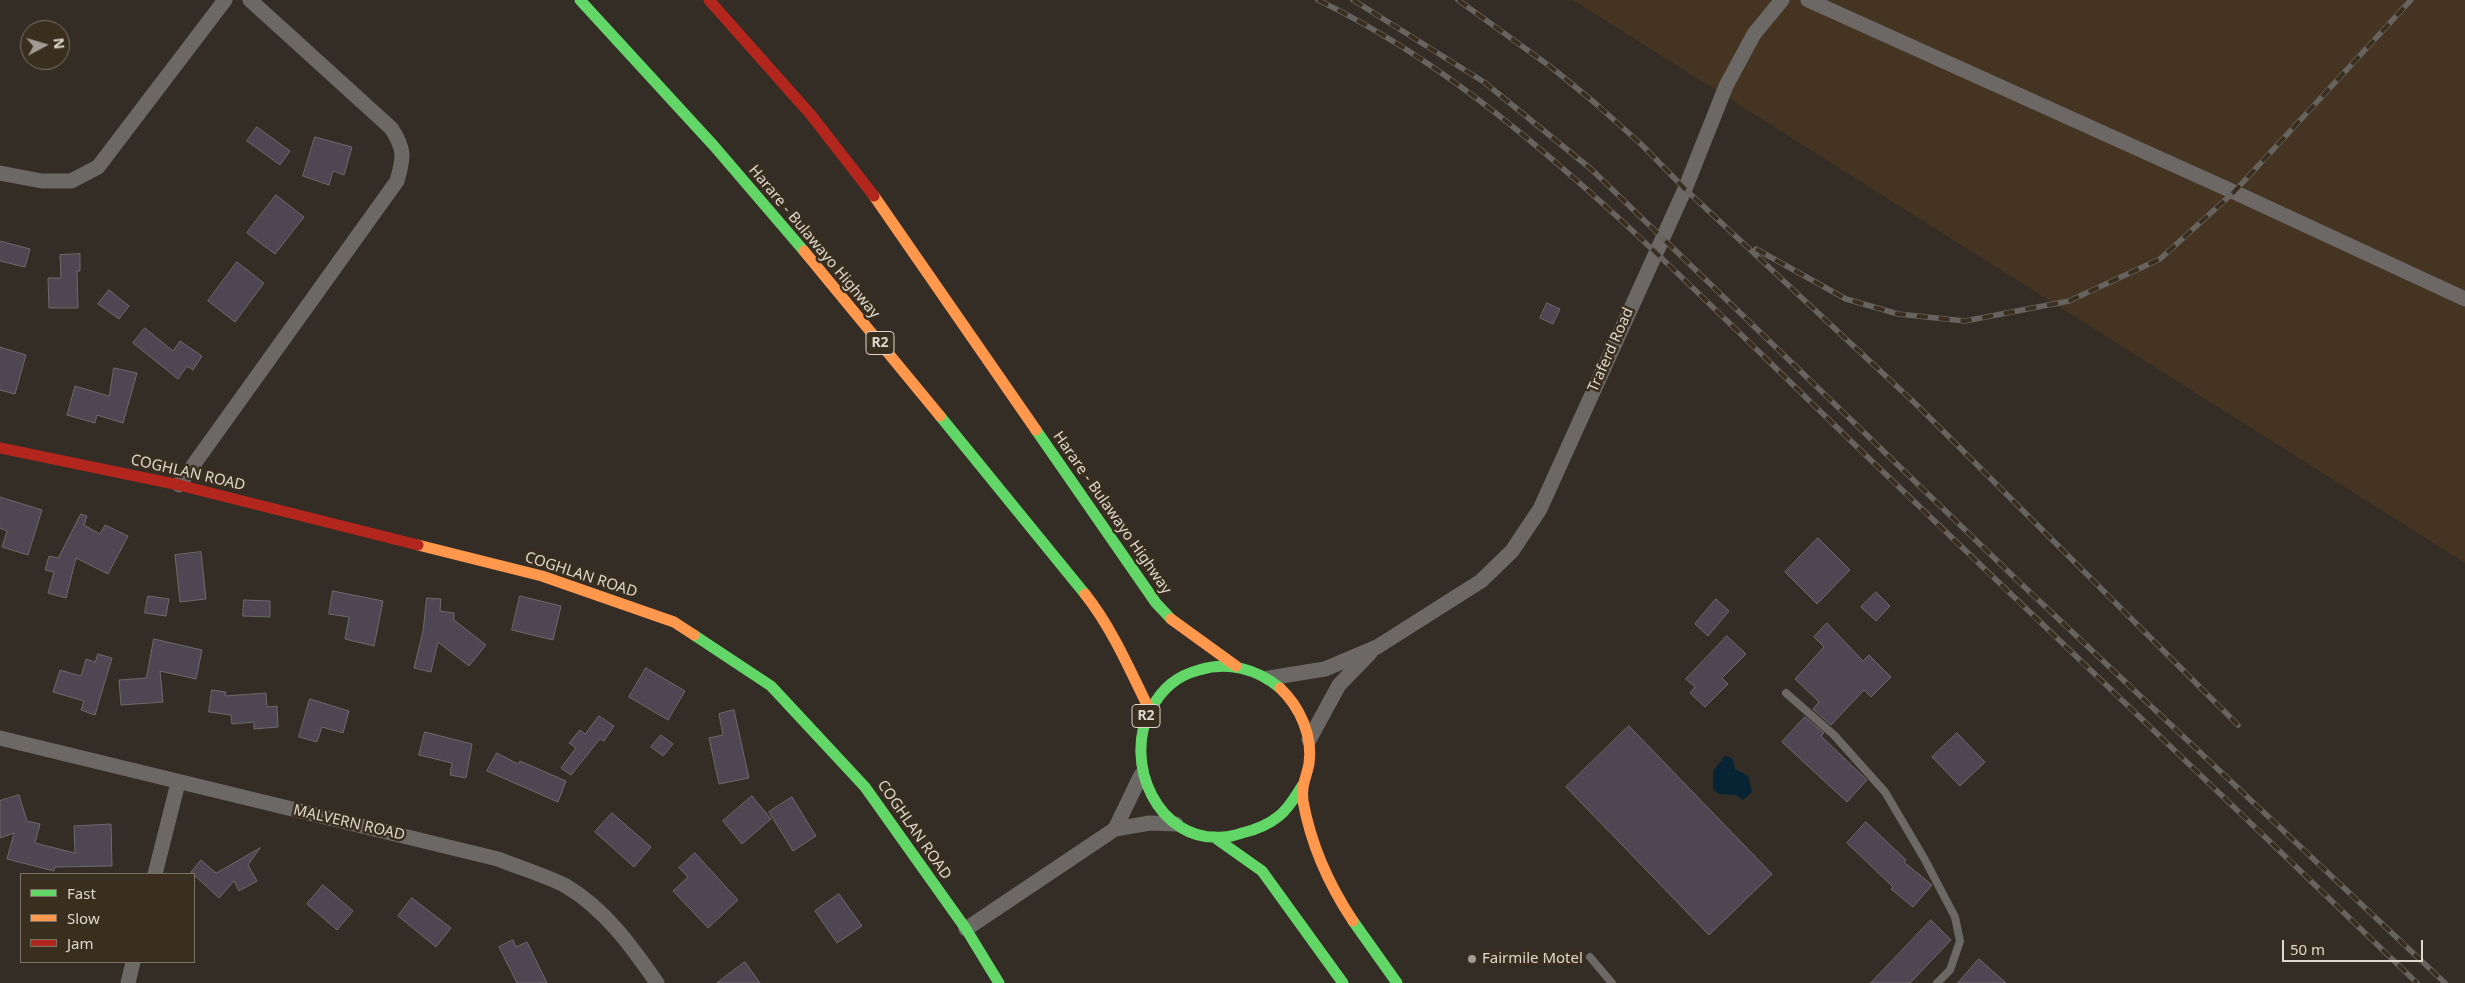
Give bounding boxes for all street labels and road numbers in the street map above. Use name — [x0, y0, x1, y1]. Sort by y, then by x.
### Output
street label: Harare - Bulawayo Highway — [745, 162, 883, 322]
street label: Traferd Road — [1584, 305, 1638, 395]
road number: R2 — [866, 332, 894, 354]
street label: Harare - Bulawayo Highway — [1049, 428, 1175, 598]
street label: COGHLAN ROAD — [129, 451, 247, 495]
street label: COGHLAN ROAD — [523, 548, 639, 602]
road number: R2 — [1132, 704, 1160, 728]
street label: COGHLAN ROAD — [873, 777, 955, 883]
street label: MALVERN ROAD — [291, 801, 407, 845]

